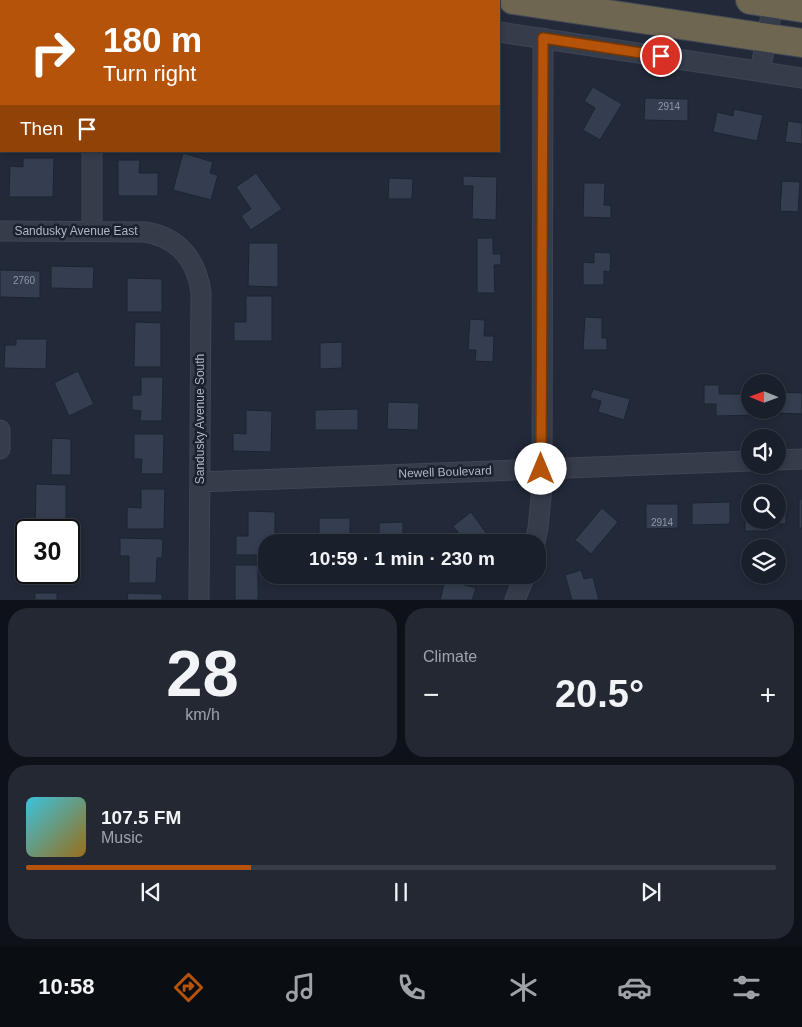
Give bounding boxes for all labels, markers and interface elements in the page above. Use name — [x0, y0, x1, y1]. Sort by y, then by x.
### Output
icon: right — [20, 20, 85, 85]
text: 180 m — [103, 20, 202, 59]
pin — [640, 35, 682, 77]
icon: arrive — [647, 42, 675, 70]
text: Turn right — [103, 61, 196, 86]
house number: 2914 — [658, 101, 681, 112]
icon: arrive — [73, 115, 101, 143]
text: Then — [20, 118, 63, 139]
street label: Sandusky Avenue East — [14, 224, 138, 238]
house number: 2760 — [13, 275, 36, 286]
street label: Sandusky Avenue South — [193, 354, 207, 484]
north arrow — [741, 374, 786, 419]
map controls — [741, 374, 786, 584]
button: sound — [741, 429, 786, 474]
position arrow — [514, 442, 566, 494]
street label: Newell Boulevard — [398, 463, 492, 481]
button: search — [741, 484, 786, 529]
house number: 2914 — [651, 517, 674, 528]
speed limit sign: 30 — [15, 519, 80, 584]
button: layers — [741, 539, 786, 584]
text: 10:59 · 1 min · 230 m — [309, 548, 495, 569]
text: 28 — [166, 637, 239, 710]
text: Climate — [423, 648, 477, 665]
text: 20.5° — [555, 673, 644, 715]
text: − — [423, 679, 439, 710]
text: + — [760, 679, 776, 710]
text: km/h — [185, 706, 220, 723]
text: 107.5 FM — [101, 807, 181, 828]
text: Music — [101, 829, 143, 846]
icon: previous — [137, 878, 165, 906]
icon: pause — [387, 878, 415, 906]
icon: next — [637, 878, 665, 906]
icon: directions — [171, 970, 206, 1005]
icon: music — [283, 970, 318, 1005]
icon: phone — [394, 970, 429, 1005]
icon: climate — [506, 970, 541, 1005]
icon: car — [617, 970, 652, 1005]
icon: filters — [729, 970, 764, 1005]
text: 10:58 — [38, 974, 95, 999]

